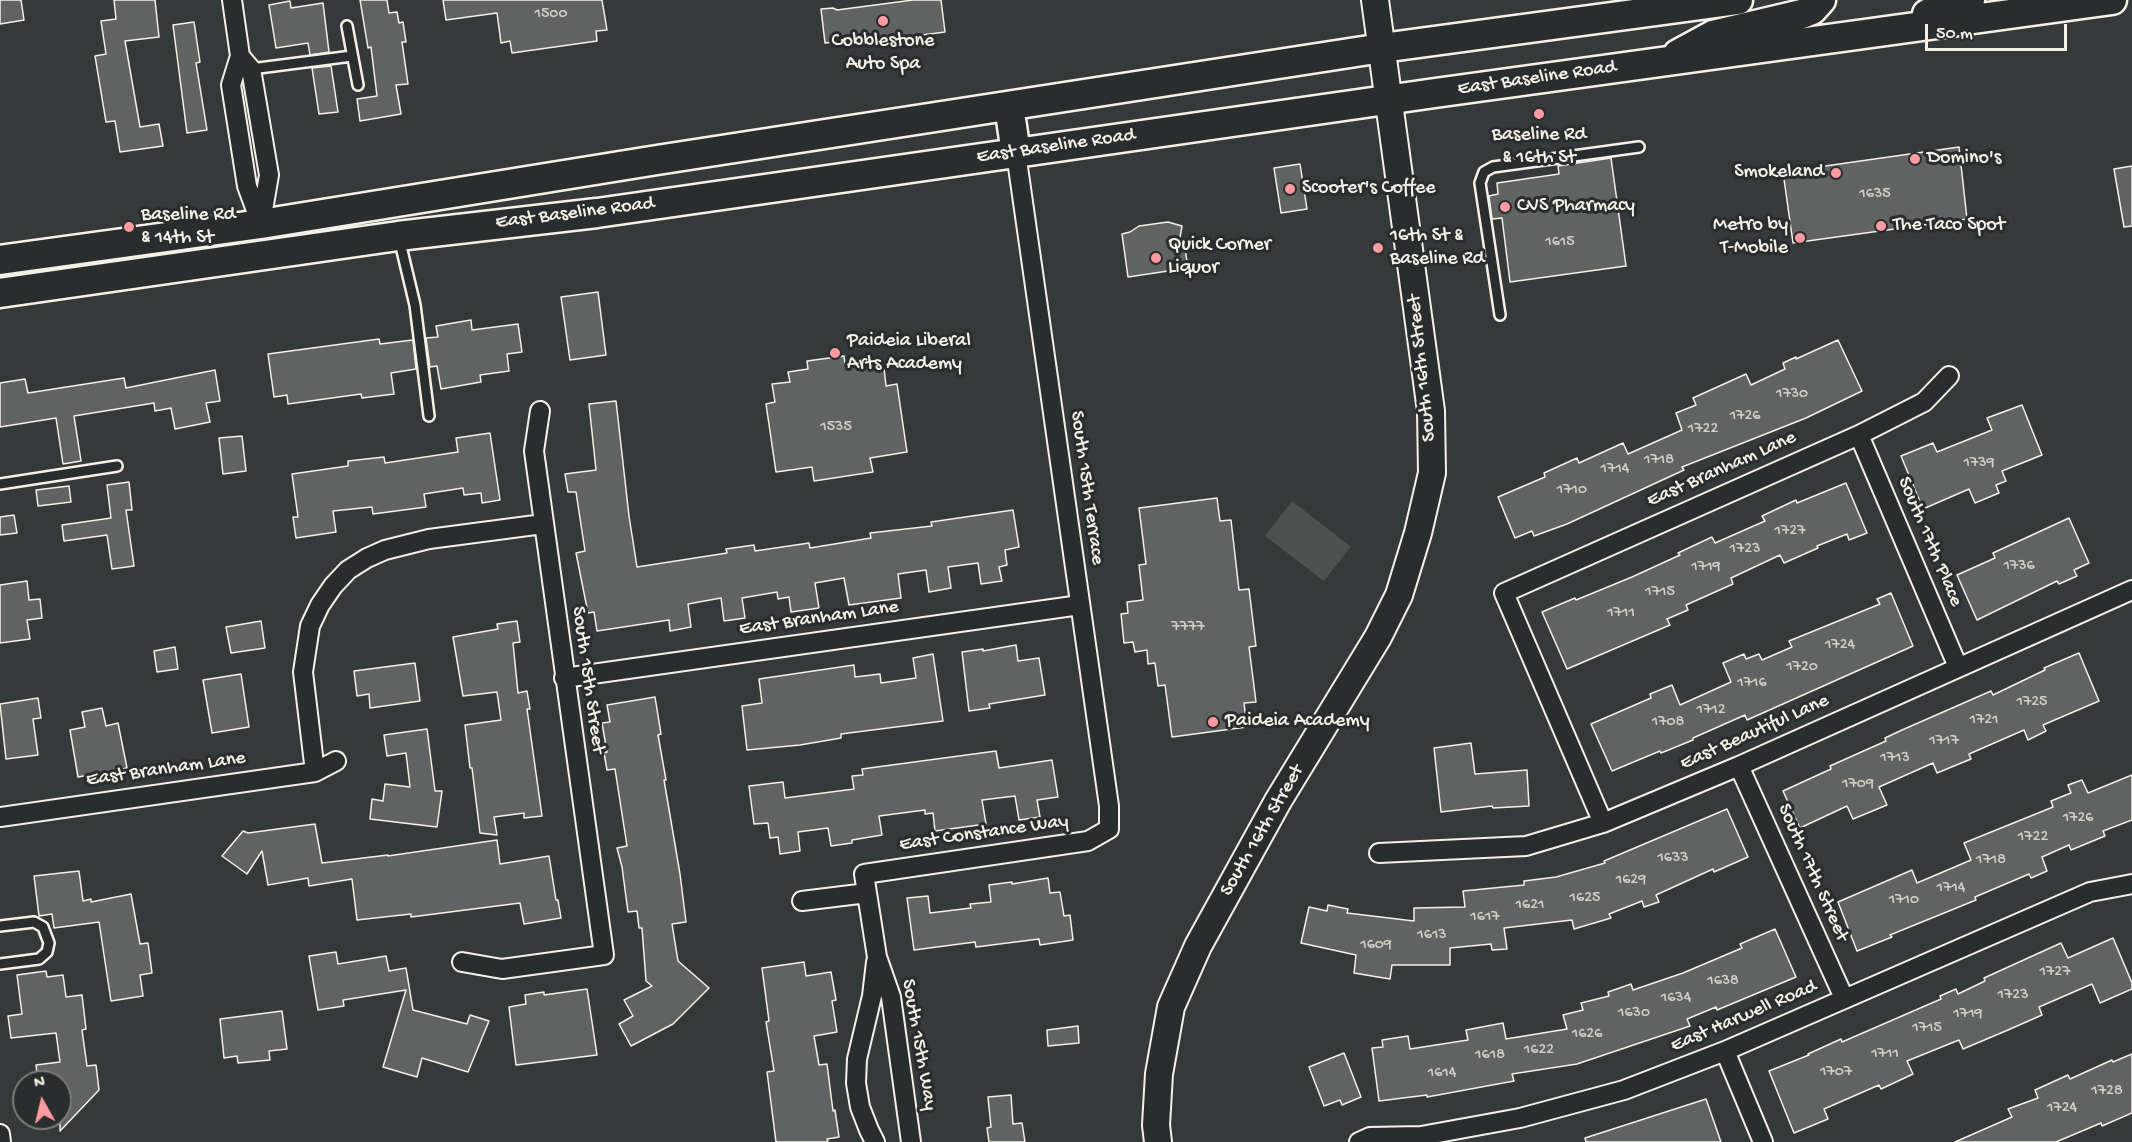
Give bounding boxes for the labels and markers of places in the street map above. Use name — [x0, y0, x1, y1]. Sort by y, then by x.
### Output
marker: Cobblestone Auto Spa — [876, 14, 890, 28]
place label: Cobblestone Auto Spa — [832, 30, 934, 77]
marker: Baseline Rd & 16th St — [1532, 107, 1546, 121]
place label: Baseline Rd & 16th St — [1492, 124, 1586, 171]
place label: Domino's — [1927, 147, 2001, 171]
marker: Domino's — [1908, 152, 1922, 166]
place label: Smokeland — [1734, 161, 1824, 185]
marker: Smokeland — [1829, 166, 1843, 180]
place label: Scooter's Coffee — [1302, 177, 1436, 201]
marker: Scooter's Coffee — [1283, 182, 1297, 196]
place label: CVS Pharmacy — [1517, 195, 1635, 219]
marker: CVS Pharmacy — [1498, 200, 1512, 214]
place label: Baseline Rd & 14th St — [141, 204, 236, 251]
place label: Metro by T-Mobile — [1713, 214, 1788, 261]
place label: The Taco Spot — [1893, 214, 2005, 238]
marker: The Taco Spot — [1874, 219, 1888, 233]
marker: Baseline Rd & 14th St — [122, 220, 136, 234]
place label: 16th St & Baseline Rd — [1390, 225, 1485, 272]
marker: Metro by T-Mobile — [1793, 231, 1807, 245]
place label: Quick Corner Liquor — [1168, 234, 1271, 281]
marker: 16th St & Baseline Rd — [1371, 241, 1385, 255]
marker: Quick Corner Liquor — [1149, 251, 1163, 265]
place label: Paideia Liberal Arts Academy — [847, 330, 971, 377]
marker: Paideia Liberal Arts Academy — [828, 346, 842, 360]
place label: Paideia Academy — [1225, 710, 1369, 734]
marker: Paideia Academy — [1206, 715, 1220, 729]

